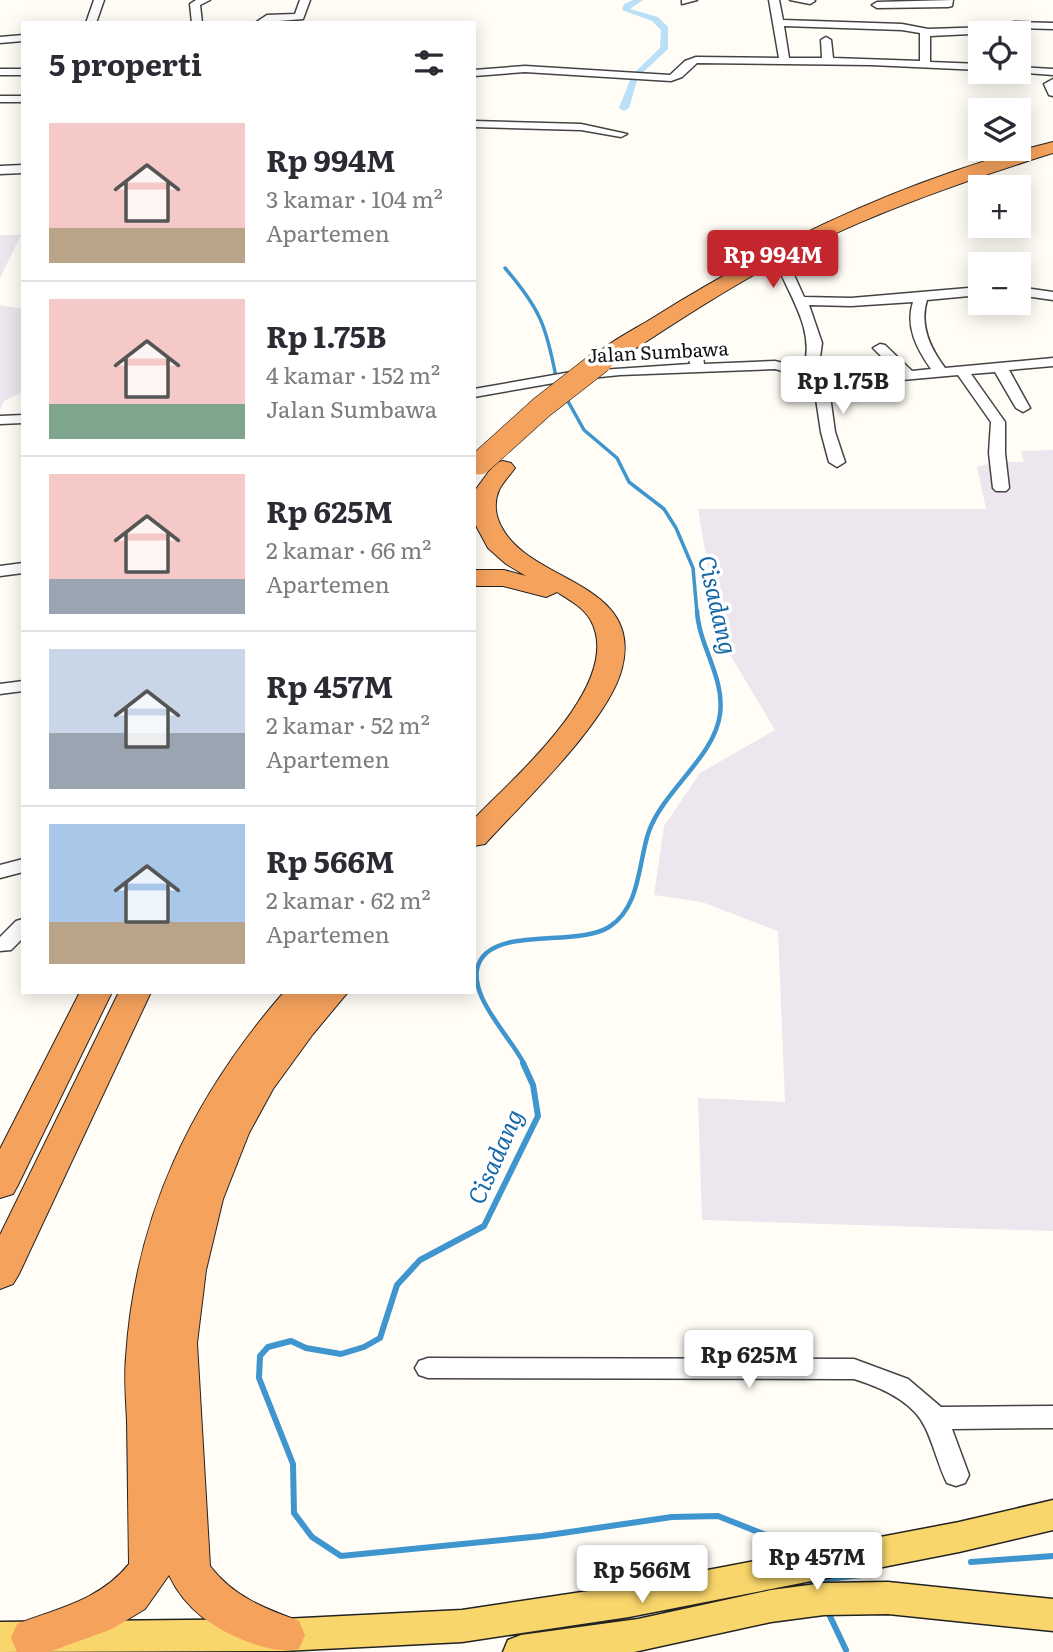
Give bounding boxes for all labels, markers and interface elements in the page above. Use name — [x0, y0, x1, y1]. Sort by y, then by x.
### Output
map controls — [968, 21, 1031, 315]
button: locate — [968, 21, 1031, 84]
text: 5 properti — [49, 41, 202, 85]
icon: filters — [410, 44, 448, 82]
button: layers — [968, 98, 1031, 161]
text: Rp 994M — [266, 137, 396, 181]
icon: home — [105, 151, 189, 235]
button: + — [968, 175, 1031, 238]
text: 3 kamar · 104 m² — [266, 181, 443, 215]
text: Apartemen — [266, 215, 390, 249]
pin: Rp 994M — [708, 230, 838, 290]
text: Rp 994M — [723, 236, 823, 270]
button: − — [968, 252, 1031, 315]
text: Rp 1.75B — [266, 313, 386, 357]
icon: home — [105, 327, 189, 411]
street label: Jalan Sumbawa — [587, 333, 730, 369]
pin: Rp 1.75B — [771, 356, 915, 416]
text: 4 kamar · 152 m² — [266, 357, 440, 391]
text: Rp 1.75B — [797, 362, 889, 396]
text: Jalan Sumbawa — [266, 391, 437, 425]
text: Rp 625M — [266, 488, 393, 532]
icon: home — [105, 502, 189, 586]
text: 2 kamar · 66 m² — [266, 532, 431, 566]
water label: Cisadang — [691, 551, 748, 657]
text: Apartemen — [266, 566, 390, 600]
text: Rp 457M — [266, 663, 393, 707]
icon: home — [105, 677, 189, 761]
text: 2 kamar · 52 m² — [266, 707, 430, 741]
text: Apartemen — [266, 741, 390, 775]
text: Rp 566M — [266, 838, 395, 882]
icon: home — [105, 852, 189, 936]
text: 2 kamar · 62 m² — [266, 882, 431, 916]
text: Apartemen — [266, 916, 390, 950]
water label: Cisadang — [457, 1103, 530, 1209]
pin: Rp 625M — [684, 1330, 814, 1390]
text: Rp 625M — [700, 1336, 798, 1370]
pin: Rp 457M — [752, 1532, 882, 1592]
text: Rp 457M — [768, 1538, 866, 1572]
pin: Rp 566M — [577, 1546, 707, 1605]
text: Rp 566M — [593, 1551, 691, 1585]

